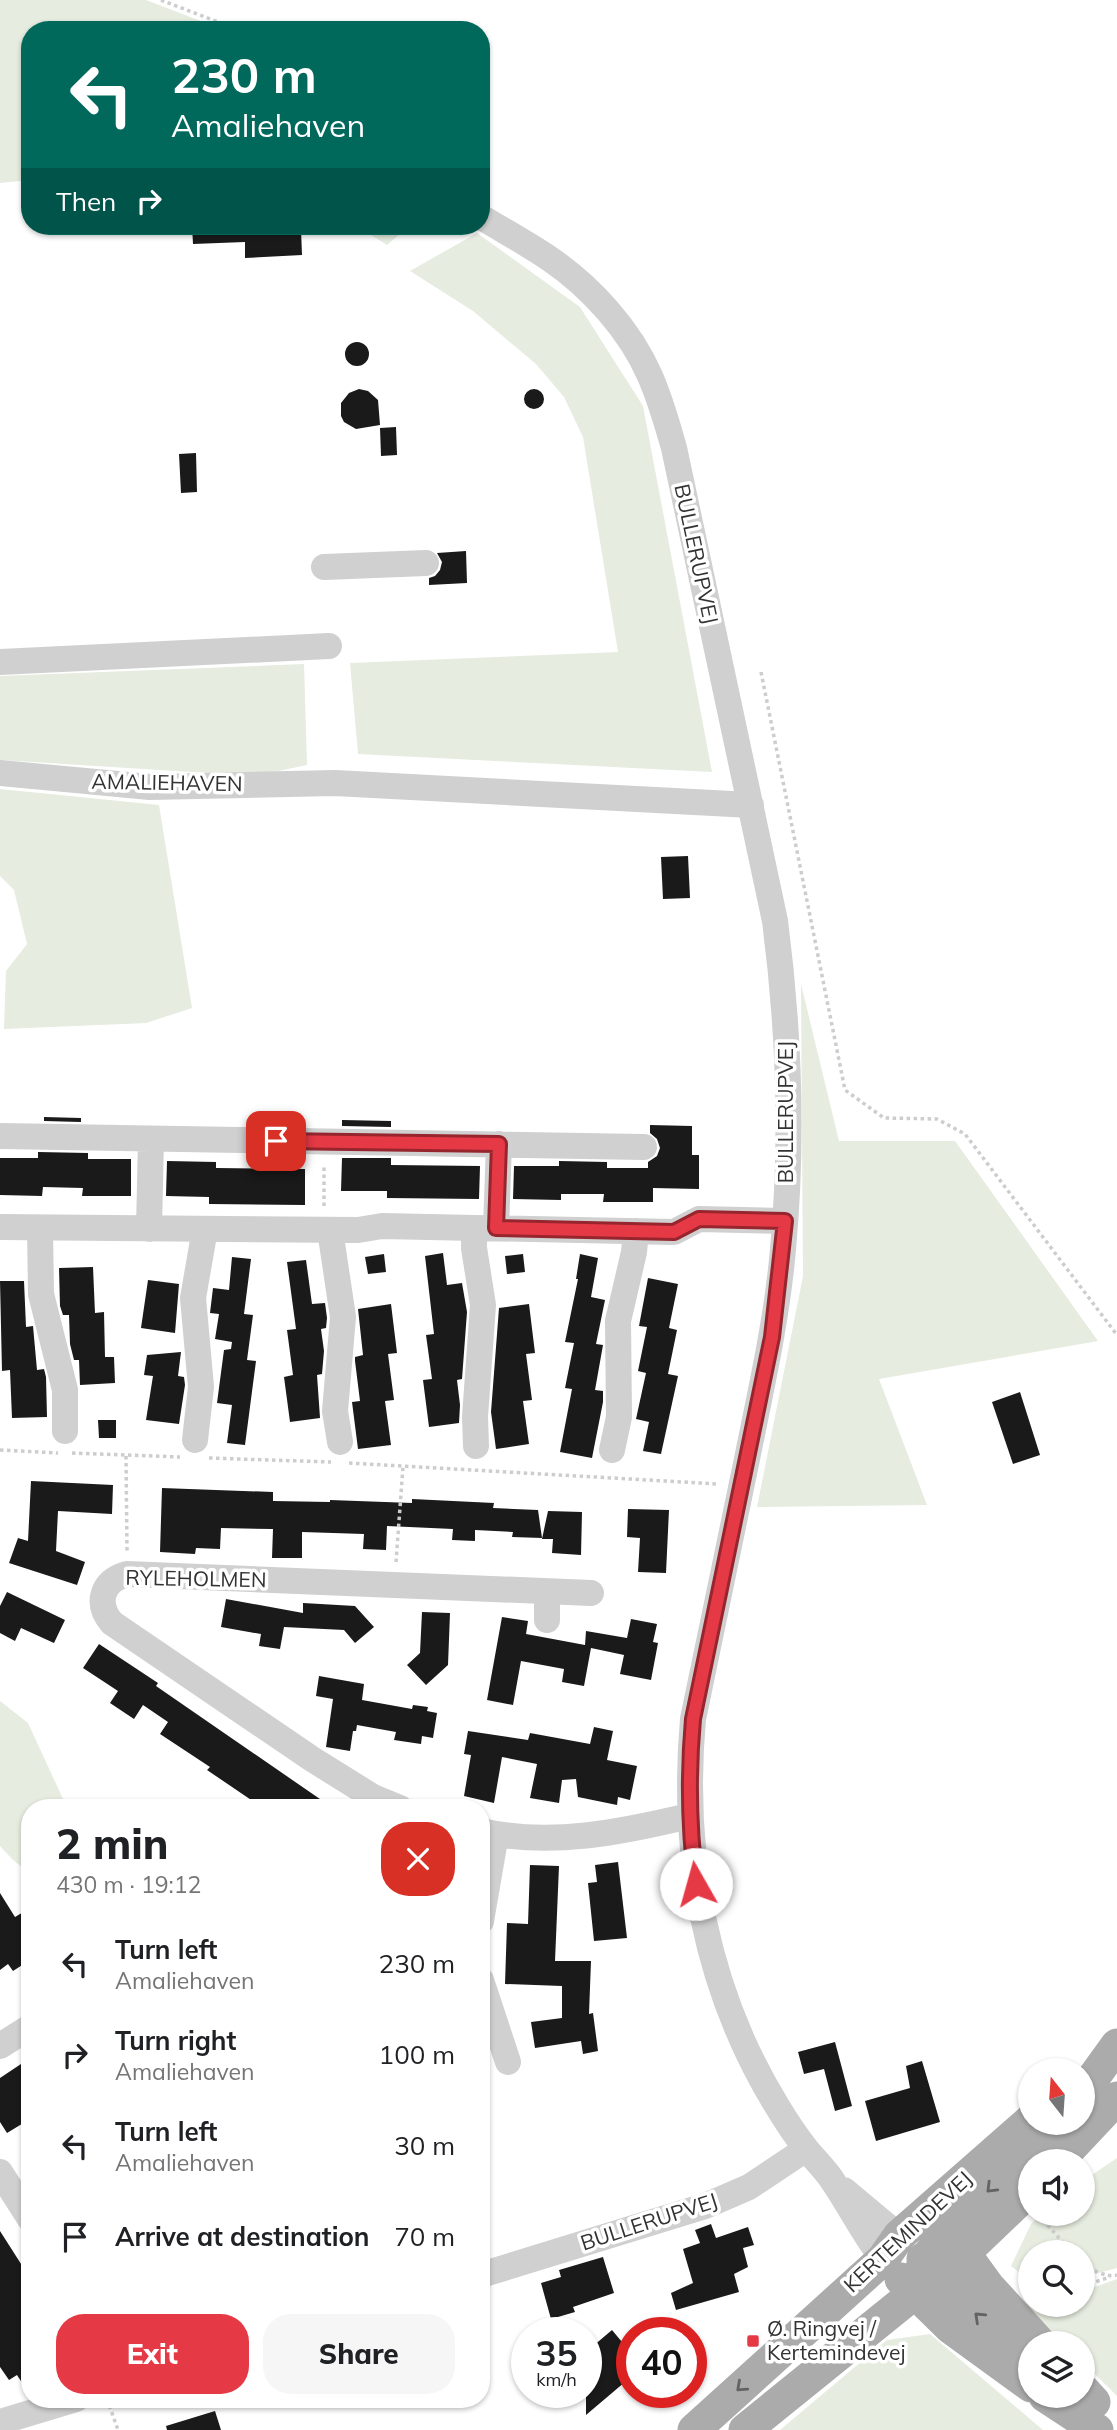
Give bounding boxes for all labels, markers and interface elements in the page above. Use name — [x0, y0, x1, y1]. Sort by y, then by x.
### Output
text: 230 m — [171, 44, 317, 105]
icon: left — [56, 49, 147, 140]
text: Amaliehaven — [171, 105, 365, 145]
icon: right — [130, 182, 168, 220]
text: Then — [56, 185, 116, 218]
street label: BULLERUPVEJ — [669, 481, 724, 626]
street label: AMALIEHAVEN — [91, 768, 243, 796]
street label: BULLERUPVEJ — [772, 1041, 798, 1183]
pin — [246, 1111, 306, 1171]
icon: arrive — [257, 1122, 295, 1160]
street label: RYLEHOLMEN — [125, 1564, 267, 1592]
text: 2 min — [56, 1817, 169, 1870]
button: close — [381, 1822, 455, 1896]
position arrow — [659, 1847, 733, 1921]
text: 430 m · 19:12 — [56, 1870, 201, 1899]
text: Turn left — [115, 1933, 217, 1966]
icon: left — [56, 1945, 94, 1983]
text: 230 m — [379, 1947, 455, 1980]
text: Amaliehaven — [115, 1966, 255, 1995]
text: Turn right — [115, 2024, 236, 2057]
icon: right — [56, 2036, 94, 2074]
text: 100 m — [379, 2038, 455, 2071]
text: Amaliehaven — [115, 2057, 255, 2086]
north arrow — [1018, 2058, 1096, 2135]
map controls — [1018, 2058, 1095, 2408]
text: Turn left — [115, 2115, 217, 2148]
icon: left — [56, 2127, 94, 2165]
text: 30 m — [394, 2129, 455, 2162]
text: Amaliehaven — [115, 2148, 255, 2177]
button: sound — [1018, 2149, 1095, 2226]
street label: KERTEMINDEVEJ — [838, 2165, 977, 2297]
one-way arrow — [986, 2180, 999, 2193]
street label: BULLERUPVEJ — [577, 2187, 720, 2255]
icon: arrive — [56, 2218, 94, 2256]
text: Arrive at destination — [115, 2220, 370, 2253]
text: 70 m — [394, 2220, 455, 2253]
button: search — [1018, 2240, 1095, 2317]
one-way arrow — [974, 2312, 987, 2325]
button: Exit — [56, 2314, 249, 2394]
button: Share — [263, 2314, 455, 2394]
place label: Ø. Ringvej / Kertemindevej — [767, 2315, 905, 2365]
speed limit sign: 40 — [616, 2317, 707, 2408]
text: 35 — [535, 2331, 578, 2375]
button: layers — [1018, 2331, 1095, 2408]
marker: Ø. Ringvej / Kertemindevej — [745, 2333, 761, 2349]
text: km/h — [536, 2368, 577, 2391]
one-way arrow — [736, 2379, 749, 2391]

